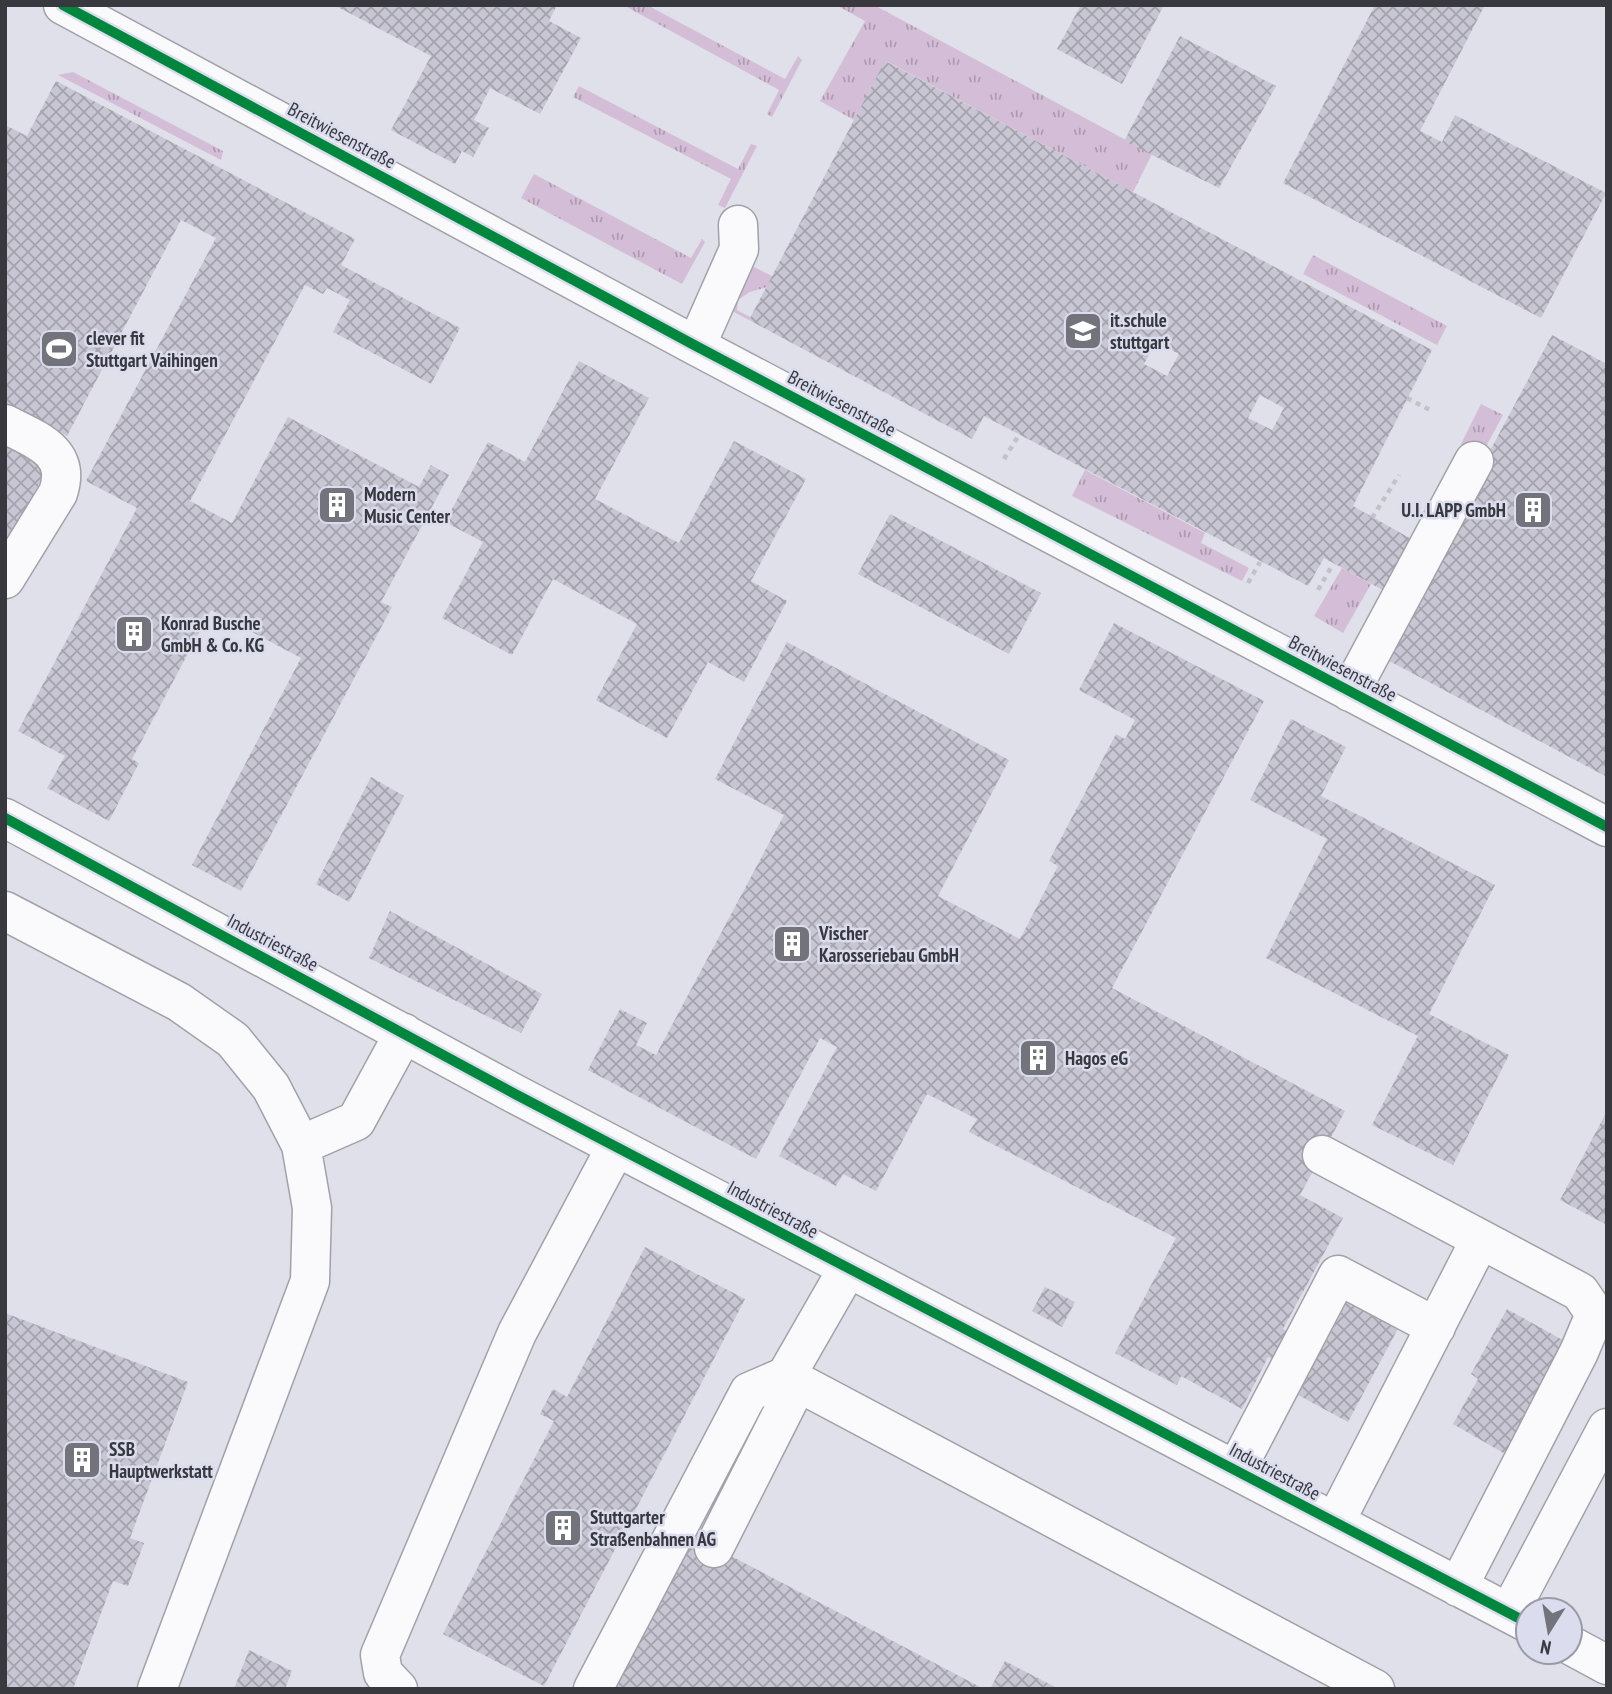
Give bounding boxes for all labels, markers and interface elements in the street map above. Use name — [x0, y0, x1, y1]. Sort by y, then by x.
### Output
street label: Breitwiesenstraße — [284, 97, 400, 174]
place label: it.schule stuttgart — [1110, 308, 1170, 354]
school or university icon: it.schule stuttgart — [1062, 310, 1104, 352]
place label: clever fit Stuttgart Vaihingen — [86, 326, 218, 372]
sports icon: clever fit Stuttgart Vaihingen — [38, 328, 80, 370]
street label: Breitwiesenstraße — [784, 365, 900, 442]
place label: Modern Music Center — [364, 482, 450, 528]
building icon: Modern Music Center — [316, 484, 358, 526]
building icon: U.I. LAPP GmbH — [1512, 489, 1554, 531]
place label: U.I. LAPP GmbH — [1401, 498, 1506, 522]
place label: Konrad Busche GmbH & Co. KG — [161, 611, 264, 657]
building icon: Konrad Busche GmbH & Co. KG — [113, 613, 155, 655]
street label: Breitwiesenstraße — [1285, 630, 1401, 707]
street label: Industriestraße — [223, 908, 323, 976]
place label: Vischer Karosseriebau GmbH — [818, 921, 959, 967]
building icon: Vischer Karosseriebau GmbH — [771, 923, 813, 965]
building icon: Hagos eG — [1017, 1037, 1059, 1079]
place label: Hagos eG — [1065, 1046, 1128, 1070]
street label: Industriestraße — [723, 1175, 823, 1243]
place label: SSB Hauptwerkstatt — [109, 1437, 213, 1483]
street label: Industriestraße — [1225, 1437, 1325, 1505]
building icon: SSB Hauptwerkstatt — [61, 1439, 103, 1481]
place label: Stuttgarter Straßenbahnen AG — [590, 1505, 716, 1551]
building icon: Stuttgarter Straßenbahnen AG — [542, 1507, 584, 1549]
north arrow — [1514, 1596, 1584, 1666]
text: N — [1538, 1635, 1553, 1660]

